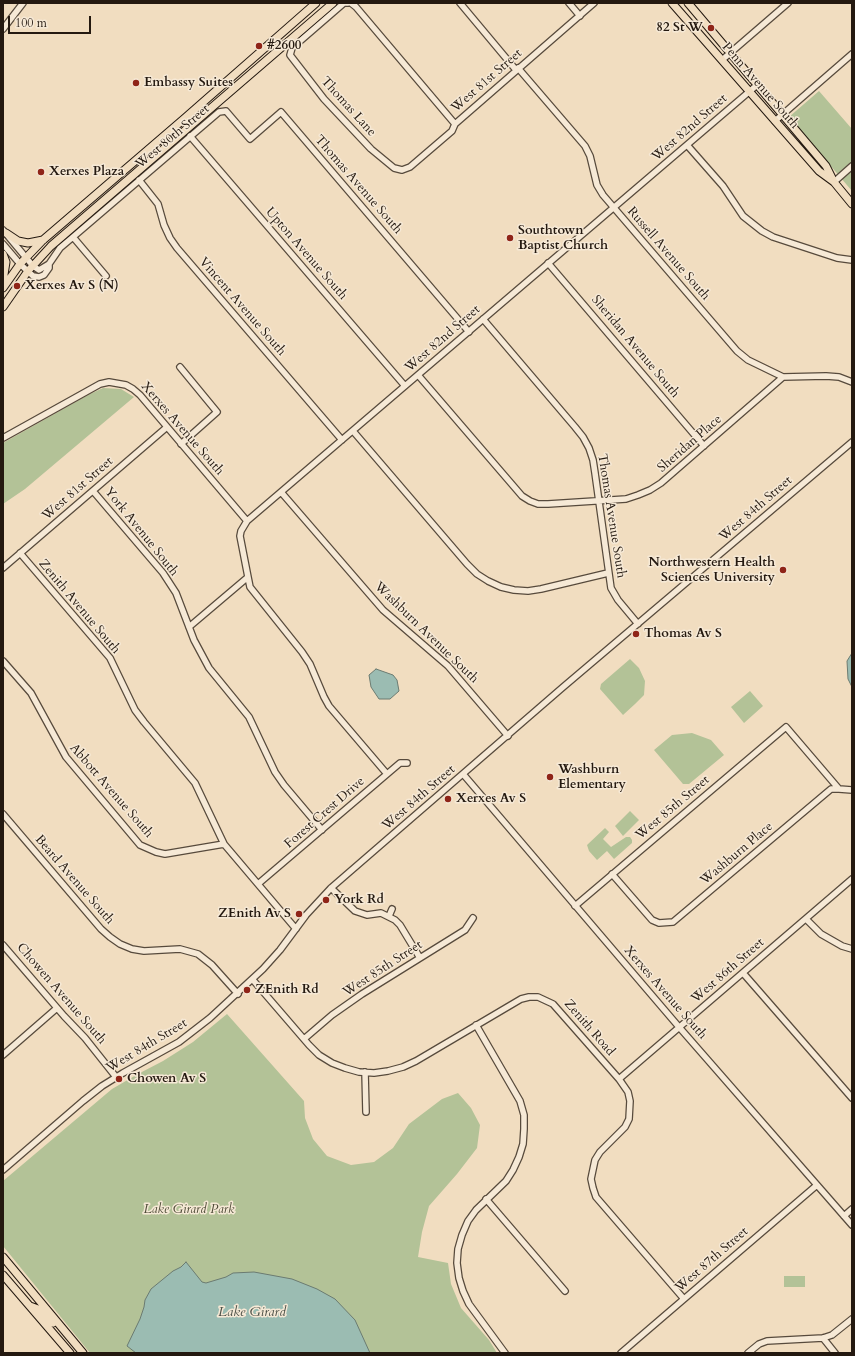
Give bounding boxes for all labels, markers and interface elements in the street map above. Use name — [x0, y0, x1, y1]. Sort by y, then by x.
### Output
scale bar — [10, 8, 93, 34]
text: 100 m — [15, 15, 47, 31]
place label: 82 St W — [656, 20, 703, 36]
marker: 82 St W — [706, 23, 716, 33]
place label: #2600 — [267, 38, 301, 54]
street label: Penn Avenue South — [718, 40, 802, 132]
marker: #2600 — [254, 41, 264, 51]
street label: West 81st Street — [448, 46, 526, 116]
street label: Thomas Lane — [317, 74, 379, 140]
place label: Embassy Suites — [144, 75, 233, 91]
marker: Embassy Suites — [131, 78, 141, 88]
street label: West 82nd Street — [649, 91, 731, 165]
street label: West 80th Street — [133, 102, 213, 172]
street label: Thomas Avenue South — [311, 132, 405, 238]
place label: Xerxes Plaza — [49, 164, 124, 180]
marker: Xerxes Plaza — [36, 167, 46, 177]
street label: Russell Avenue South — [623, 204, 713, 304]
street label: Upton Avenue South — [262, 205, 350, 303]
place label: Southtown Baptist Church — [518, 223, 608, 254]
marker: Southtown Baptist Church — [505, 233, 515, 243]
street label: Vincent Avenue South — [195, 255, 289, 359]
place label: Xerxes Av S (N) — [25, 278, 119, 294]
marker: Xerxes Av S (N) — [12, 281, 22, 291]
street label: Sheridan Avenue South — [588, 293, 682, 401]
street label: West 82nd Street — [402, 302, 484, 376]
street label: Xerxes Avenue South — [137, 379, 227, 479]
street label: Sheridan Place — [655, 412, 725, 476]
street label: Thomas Avenue South — [593, 453, 629, 579]
street label: West 81st Street — [39, 454, 117, 524]
street label: West 84th Street — [716, 473, 796, 545]
street label: York Avenue South — [100, 485, 182, 579]
place label: Northwestern Health Sciences University — [649, 555, 775, 586]
street label: Zenith Avenue South — [35, 557, 123, 657]
marker: Northwestern Health Sciences University — [778, 565, 788, 575]
street label: Washburn Avenue South — [371, 579, 481, 687]
place label: Thomas Av S — [644, 626, 722, 642]
marker: Thomas Av S — [631, 629, 641, 639]
street label: Abbott Avenue South — [66, 741, 156, 841]
street label: West 84th Street — [379, 762, 459, 834]
place label: Washburn Elementary — [558, 762, 626, 793]
marker: Washburn Elementary — [545, 772, 555, 782]
street label: West 85th Street — [633, 773, 713, 843]
street label: Forest Crest Drive — [282, 774, 368, 852]
place label: Xerxes Av S — [456, 791, 526, 807]
marker: Xerxes Av S — [443, 794, 453, 804]
street label: Washburn Place — [698, 819, 776, 889]
street label: Beard Avenue South — [31, 832, 117, 928]
place label: York Rd — [334, 892, 384, 908]
marker: York Rd — [321, 895, 331, 905]
place label: ZEnith Av S — [218, 906, 291, 922]
marker: ZEnith Av S — [294, 909, 304, 919]
street label: West 86th Street — [688, 935, 768, 1007]
street label: West 85th Street — [340, 938, 426, 1000]
street label: Chowen Avenue South — [13, 940, 109, 1048]
street label: Xerxes Avenue South — [620, 943, 710, 1043]
place label: ZEnith Rd — [255, 982, 319, 998]
marker: ZEnith Rd — [242, 985, 252, 995]
street label: Zenith Road — [560, 997, 618, 1059]
street label: West 84th Street — [104, 1016, 190, 1076]
place label: Chowen Av S — [127, 1071, 206, 1087]
marker: Chowen Av S — [114, 1074, 124, 1084]
park label: Lake Girard Park — [144, 1202, 234, 1218]
street label: West 87th Street — [672, 1224, 752, 1296]
water label: Lake Girard — [218, 1305, 286, 1321]

